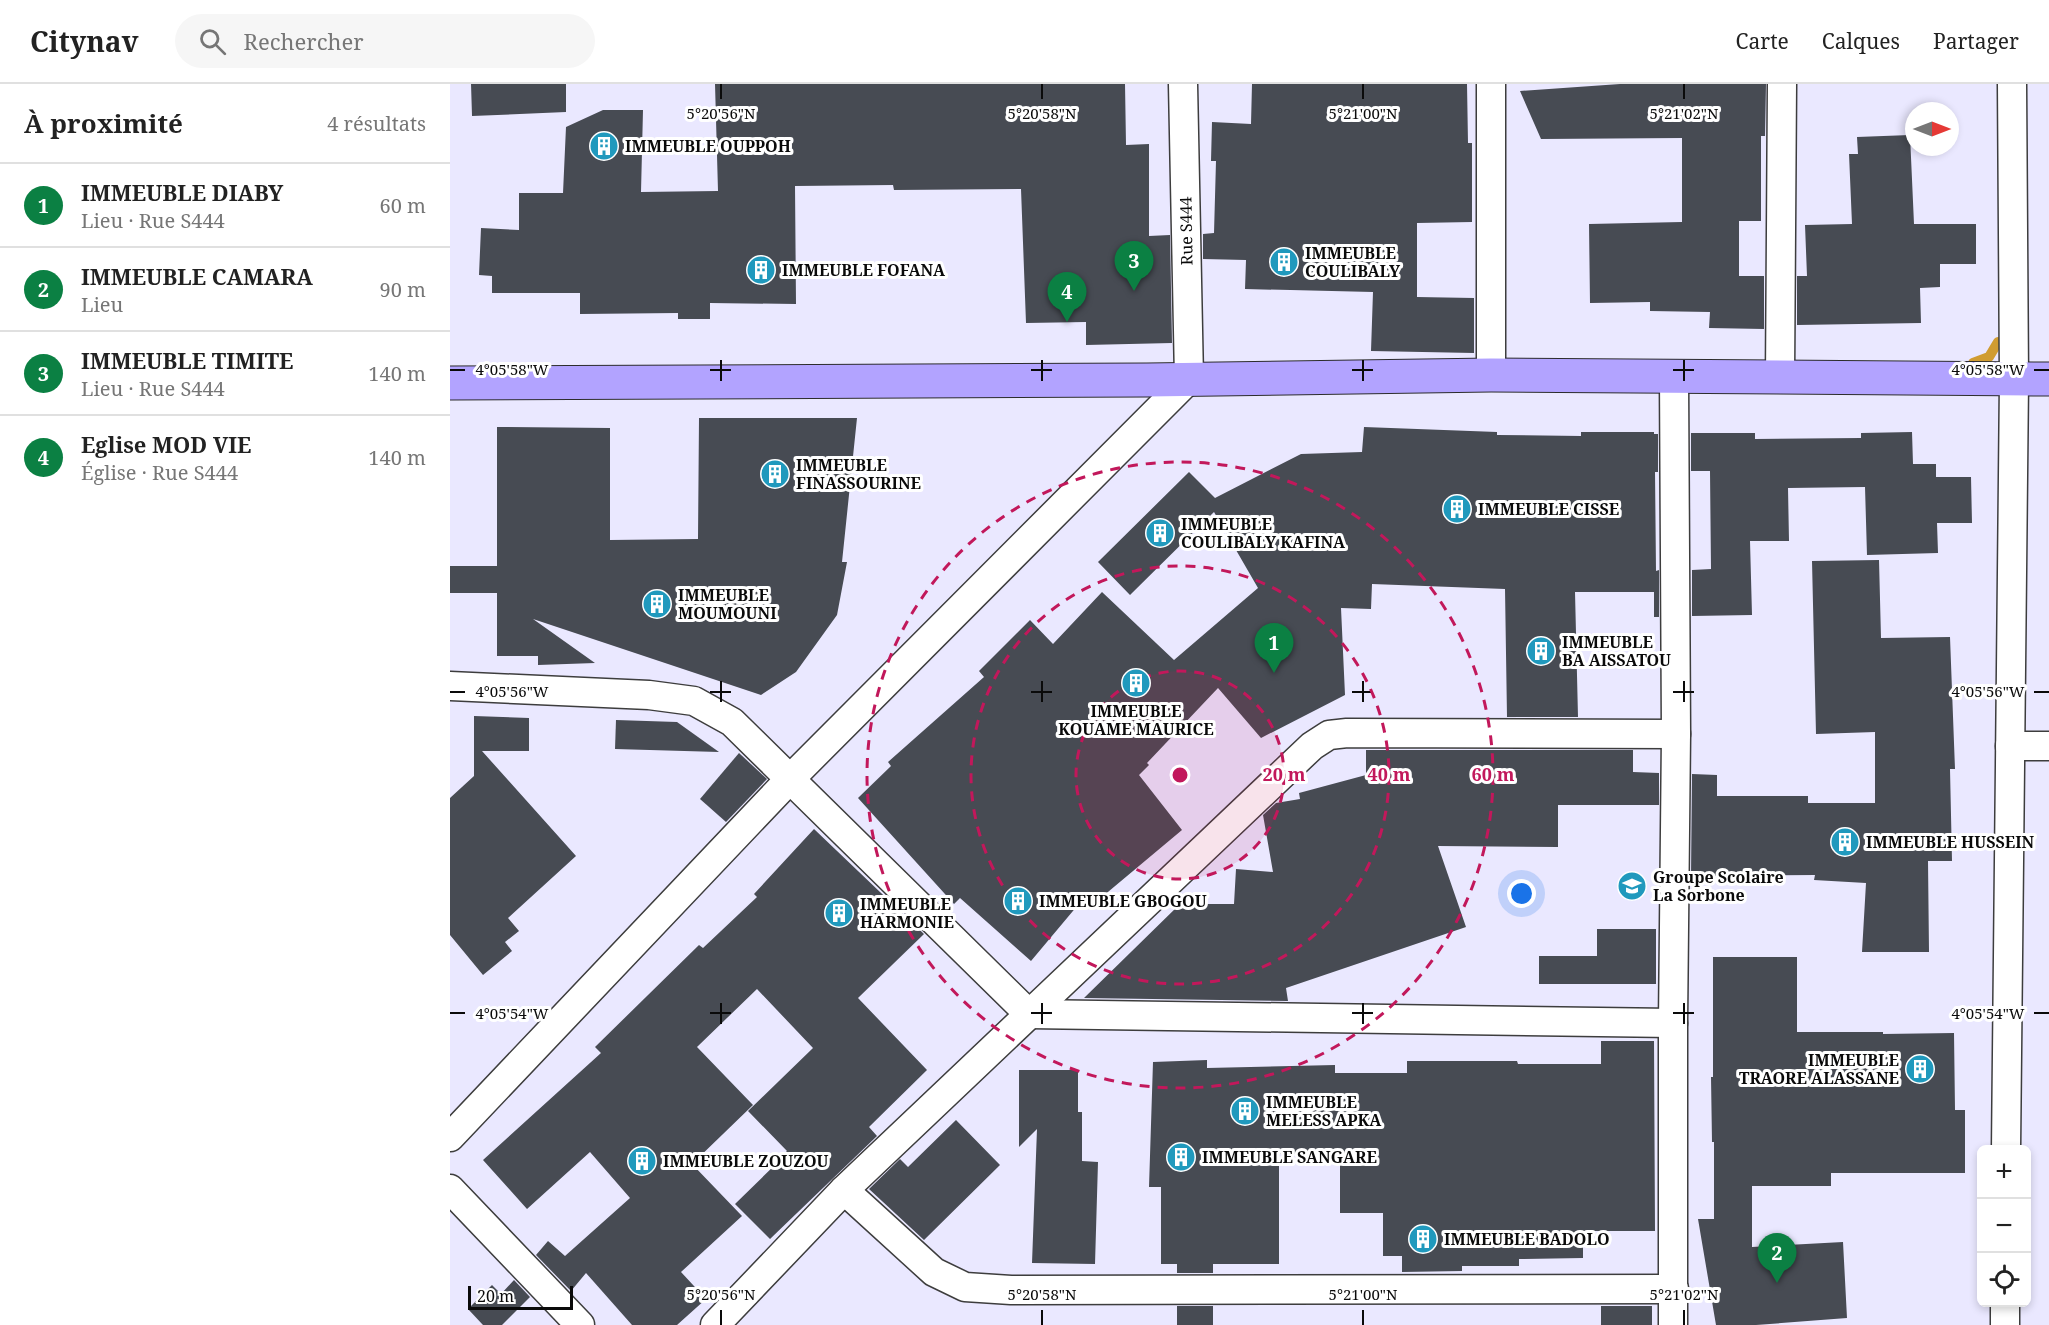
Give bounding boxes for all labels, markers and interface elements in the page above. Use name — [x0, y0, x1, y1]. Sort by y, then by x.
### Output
search box — [175, 14, 595, 68]
text: Citynav — [30, 22, 139, 60]
icon: search — [196, 25, 229, 58]
text: Rechercher — [244, 26, 364, 56]
text: Carte — [1736, 27, 1789, 55]
text: Calques — [1822, 27, 1900, 55]
text: Partager — [1933, 27, 2019, 55]
north arrow — [1905, 102, 1959, 156]
text: 5°20'56"N — [687, 103, 756, 123]
text: 5°20'58"N — [1008, 103, 1077, 123]
text: 5°21'00"N — [1329, 103, 1398, 123]
text: 5°21'02"N — [1650, 103, 1719, 123]
text: À proximité — [24, 105, 183, 141]
text: 4 résultats — [327, 110, 426, 137]
building icon: IMMEUBLE OUPPOH — [588, 130, 620, 162]
place label: IMMEUBLE OUPPOH — [625, 135, 791, 157]
text: IMMEUBLE DIABY — [81, 177, 283, 207]
text: 1 — [38, 192, 49, 219]
text: 60 m — [380, 192, 426, 219]
street label: Rue S444 — [1174, 196, 1198, 266]
text: Lieu · Rue S444 — [81, 207, 225, 234]
pin: 3 — [1114, 242, 1154, 291]
place label: IMMEUBLE COULIBALY — [1305, 242, 1401, 282]
building icon: IMMEUBLE COULIBALY — [1268, 246, 1300, 278]
building icon: IMMEUBLE FOFANA — [745, 254, 777, 286]
place label: IMMEUBLE FOFANA — [782, 259, 946, 281]
text: IMMEUBLE CAMARA — [81, 261, 313, 291]
pin: 4 — [1048, 272, 1086, 322]
text: 2 — [38, 276, 49, 303]
text: 90 m — [380, 276, 426, 303]
text: Lieu — [81, 291, 123, 318]
text: IMMEUBLE TIMITE — [81, 345, 293, 375]
text: 4°05'58"W — [475, 359, 549, 379]
text: 4°05'58"W — [1951, 359, 2025, 379]
text: 3 — [38, 360, 49, 387]
text: 140 m — [368, 360, 426, 387]
text: Lieu · Rue S444 — [81, 375, 225, 402]
text: Eglise MOD VIE — [81, 429, 251, 459]
text: 4 — [38, 444, 49, 471]
text: 140 m — [368, 444, 426, 471]
place label: IMMEUBLE FINASSOURINE — [796, 454, 921, 494]
building icon: IMMEUBLE FINASSOURINE — [759, 458, 791, 490]
text: Église · Rue S444 — [81, 459, 238, 486]
building icon: IMMEUBLE CISSE — [1441, 493, 1473, 525]
place label: IMMEUBLE CISSE — [1478, 498, 1619, 520]
place label: IMMEUBLE COULIBALY KAFINA — [1181, 513, 1346, 553]
building icon: IMMEUBLE COULIBALY KAFINA — [1144, 517, 1176, 549]
place label: IMMEUBLE MOUMOUNI — [678, 584, 777, 624]
building icon: IMMEUBLE MOUMOUNI — [641, 588, 673, 620]
pin: 1 — [1254, 624, 1294, 673]
place label: IMMEUBLE BA AISSATOU — [1562, 631, 1671, 671]
building icon: IMMEUBLE BA AISSATOU — [1525, 635, 1557, 667]
building icon: IMMEUBLE KOUAME MAURICE — [1120, 667, 1152, 699]
text: 4°05'56"W — [475, 681, 549, 701]
text: 4°05'56"W — [1951, 681, 2025, 701]
place label: IMMEUBLE KOUAME MAURICE — [1058, 700, 1214, 740]
text: 20 m — [1263, 762, 1306, 786]
text: 40 m — [1368, 762, 1411, 786]
text: 60 m — [1472, 762, 1515, 786]
centre of rings — [1170, 765, 1190, 785]
building icon: IMMEUBLE HUSSEIN — [1829, 826, 1861, 858]
place label: IMMEUBLE HUSSEIN — [1866, 831, 2035, 853]
place label: Groupe Scolaire La Sorbone — [1653, 866, 1784, 906]
school or university icon: Groupe Scolaire La Sorbone — [1616, 870, 1648, 902]
your location — [1507, 879, 1536, 908]
building icon: IMMEUBLE GBOGOU — [1002, 885, 1034, 917]
place label: IMMEUBLE GBOGOU — [1039, 890, 1207, 912]
place label: IMMEUBLE HARMONIE — [860, 893, 954, 933]
building icon: IMMEUBLE HARMONIE — [823, 897, 855, 929]
text: 4°05'54"W — [475, 1003, 549, 1023]
text: 4°05'54"W — [1951, 1003, 2025, 1023]
place label: IMMEUBLE TRAORE ALASSANE — [1739, 1049, 1899, 1089]
building icon: IMMEUBLE TRAORE ALASSANE — [1904, 1053, 1936, 1085]
place label: IMMEUBLE MELESS APKA — [1266, 1091, 1382, 1131]
building icon: IMMEUBLE MELESS APKA — [1229, 1095, 1261, 1127]
building icon: IMMEUBLE SANGARE — [1165, 1141, 1197, 1173]
building icon: IMMEUBLE ZOUZOU — [626, 1145, 658, 1177]
map controls — [1977, 1145, 2031, 1307]
button: + — [1977, 1145, 2031, 1199]
place label: IMMEUBLE SANGARE — [1202, 1146, 1377, 1168]
place label: IMMEUBLE ZOUZOU — [663, 1150, 829, 1172]
button: − — [1977, 1199, 2031, 1253]
building icon: IMMEUBLE BADOLO — [1407, 1223, 1439, 1255]
place label: IMMEUBLE BADOLO — [1444, 1228, 1610, 1250]
pin: 2 — [1758, 1234, 1796, 1283]
button: locate — [1977, 1253, 2031, 1307]
scale bar — [468, 1283, 573, 1310]
text: 5°20'56"N — [687, 1284, 756, 1304]
text: 5°20'58"N — [1008, 1284, 1077, 1304]
text: 5°21'00"N — [1329, 1284, 1398, 1304]
text: 5°21'02"N — [1650, 1284, 1719, 1304]
text: 20 m — [477, 1285, 514, 1307]

